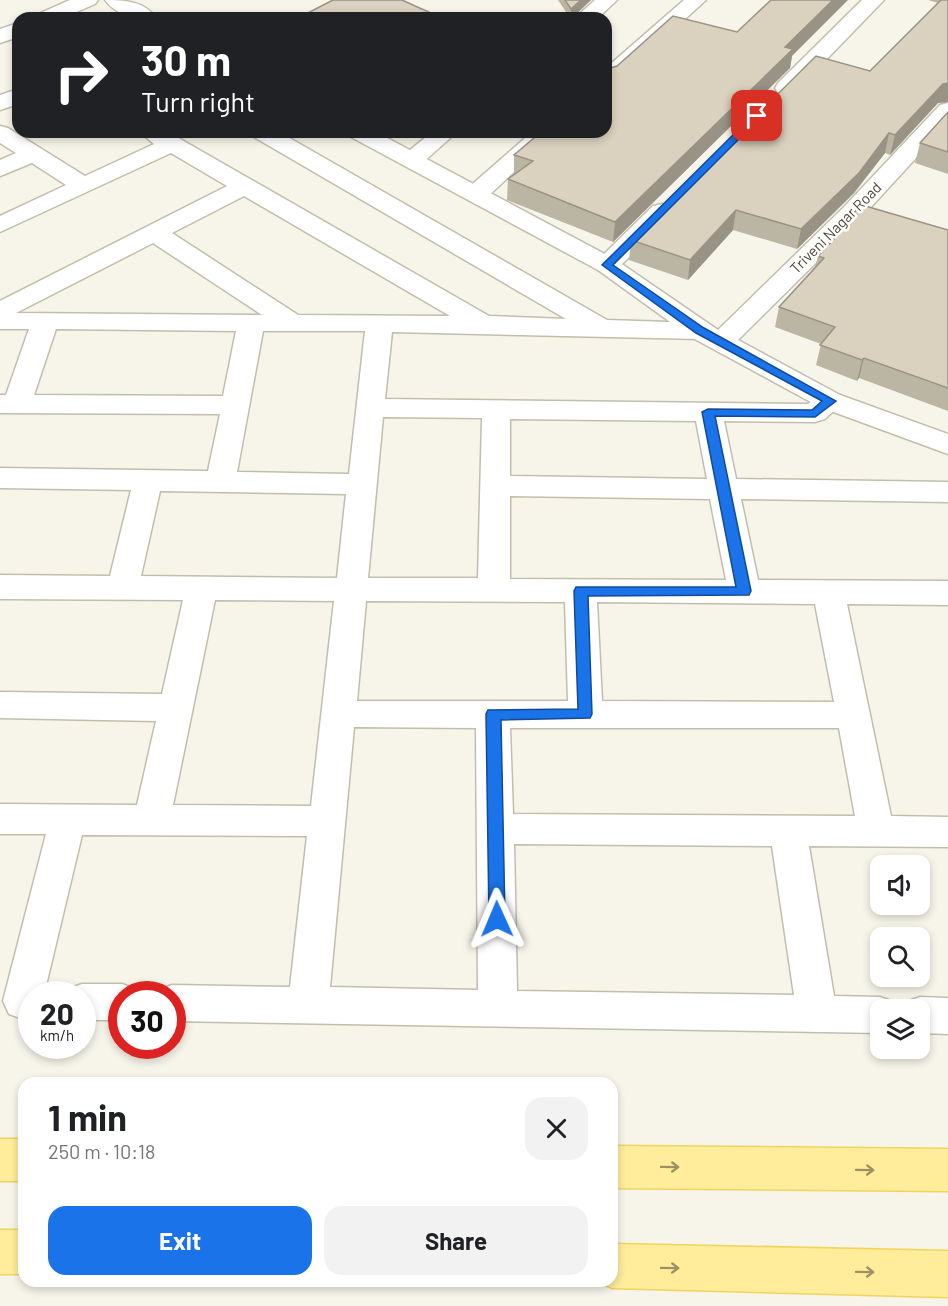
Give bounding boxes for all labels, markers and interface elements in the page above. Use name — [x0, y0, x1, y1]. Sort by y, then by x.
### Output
text: 30 m — [141, 34, 231, 84]
icon: right — [42, 36, 120, 114]
text: Turn right — [141, 85, 255, 117]
pin — [731, 90, 782, 141]
icon: arrive — [740, 99, 773, 132]
street label: Triveni Nagar Road — [786, 178, 885, 277]
map controls — [870, 855, 930, 1059]
button: sound — [870, 855, 930, 915]
position arrow — [465, 887, 529, 951]
button: search — [870, 927, 930, 987]
speed limit sign: 30 — [108, 981, 186, 1059]
text: 20 — [40, 995, 74, 1031]
button: layers — [870, 999, 930, 1059]
text: km/h — [40, 1026, 74, 1044]
text: 1 min — [48, 1095, 127, 1138]
button: close — [525, 1097, 588, 1160]
text: 250 m · 10:18 — [48, 1139, 156, 1163]
one-way arrow — [660, 1161, 680, 1173]
one-way arrow — [855, 1164, 875, 1175]
button: Exit — [48, 1206, 312, 1275]
button: Share — [324, 1206, 588, 1275]
one-way arrow — [660, 1262, 680, 1274]
one-way arrow — [855, 1267, 875, 1278]

